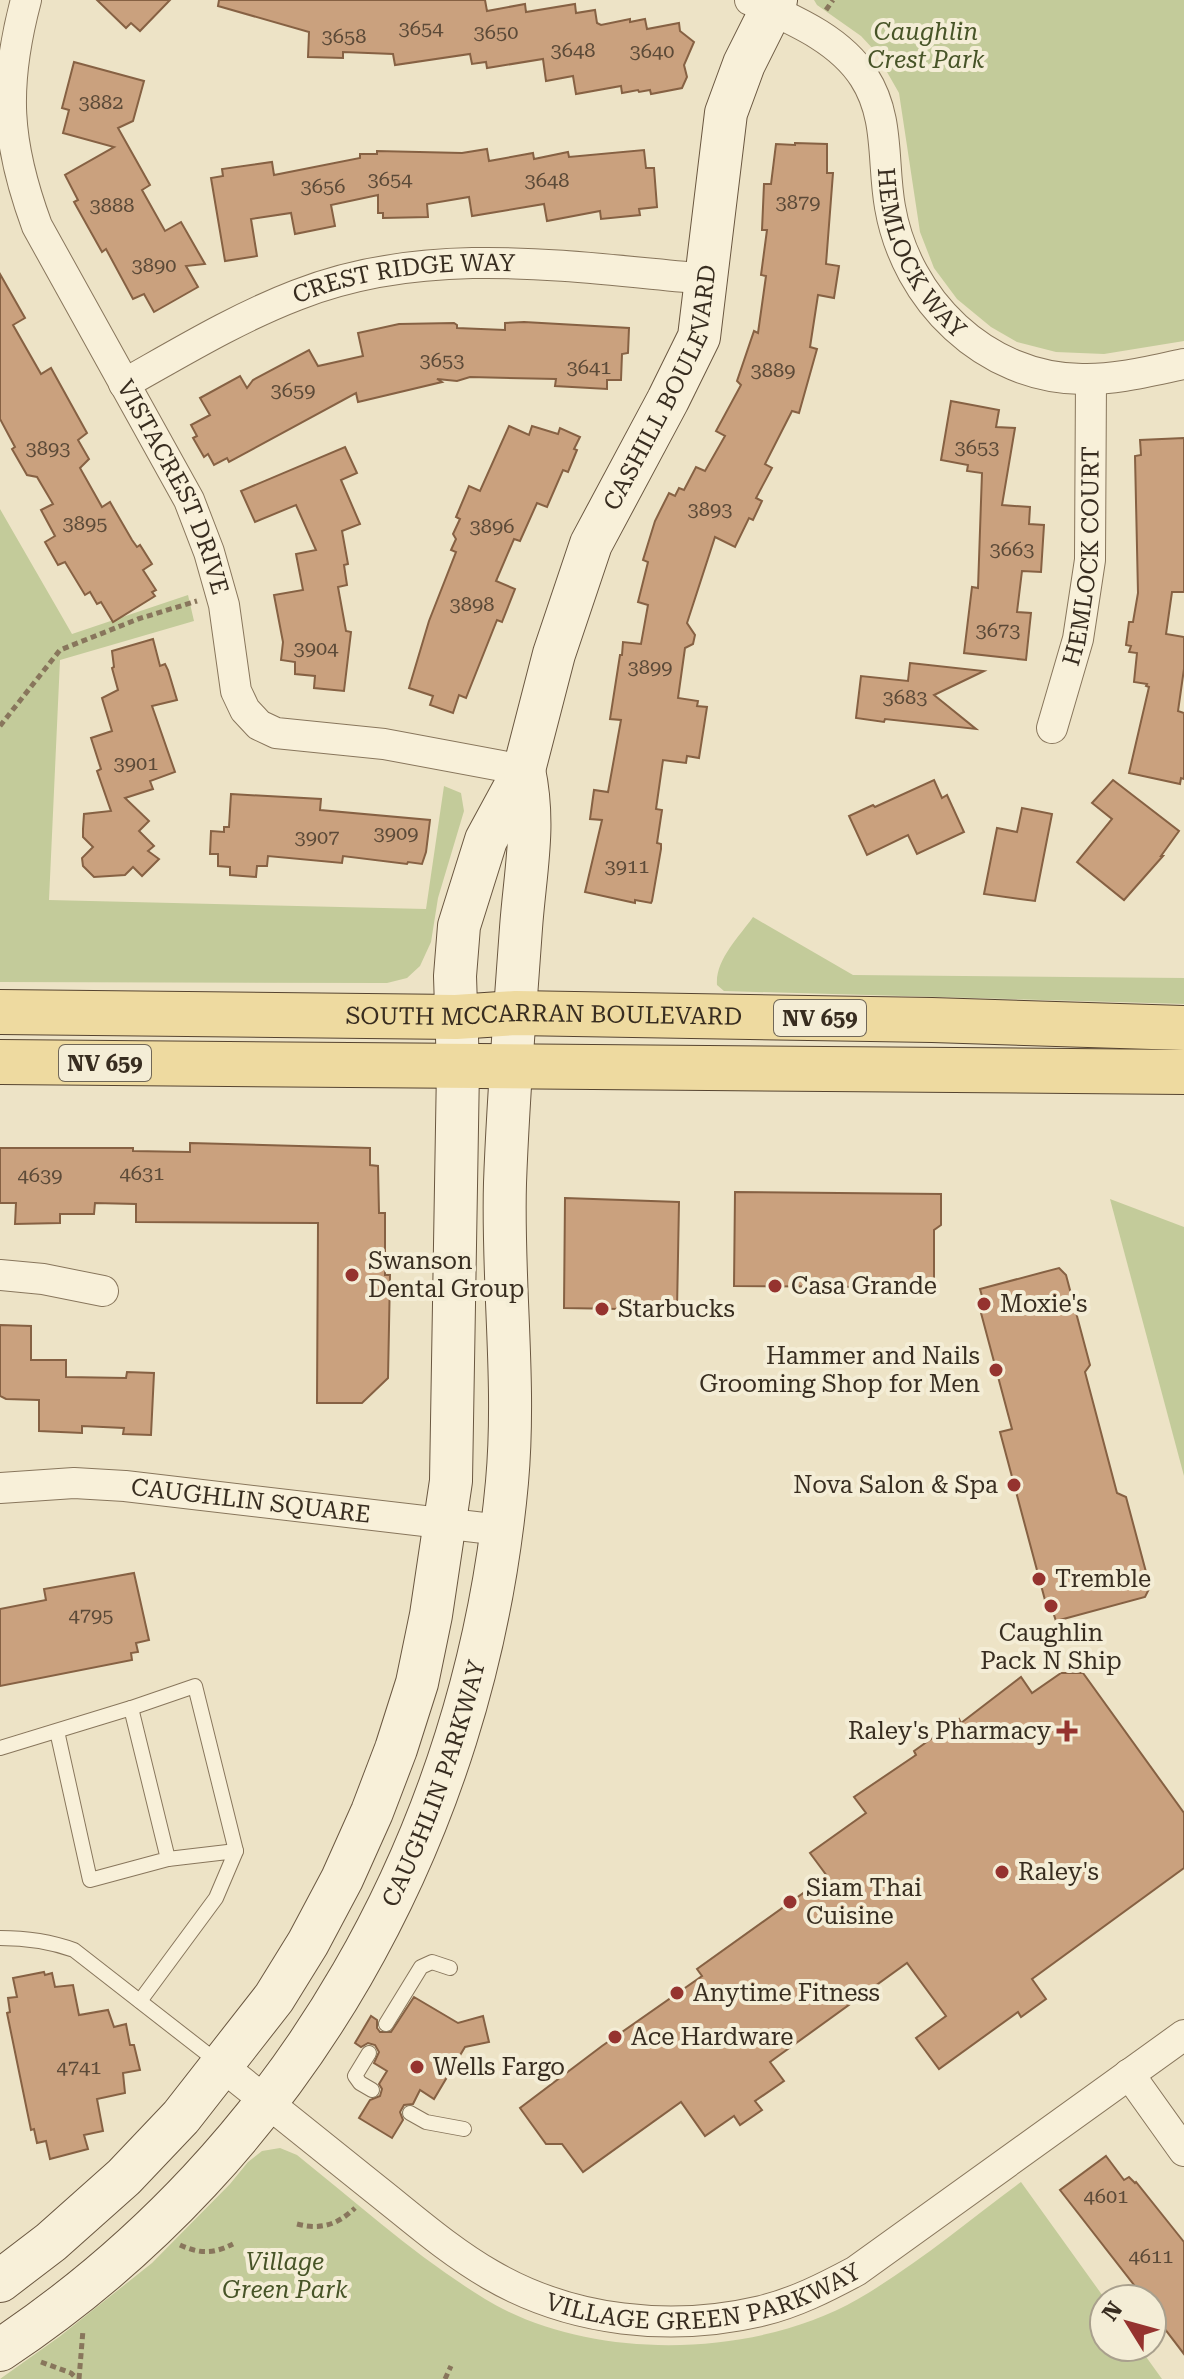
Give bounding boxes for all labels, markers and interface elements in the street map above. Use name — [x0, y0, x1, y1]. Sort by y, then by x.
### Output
house number: 3654 — [399, 16, 444, 40]
park label: Caughlin Crest Park — [867, 18, 985, 74]
house number: 3650 — [474, 20, 518, 44]
house number: 3658 — [322, 24, 366, 48]
house number: 3648 — [551, 38, 595, 62]
house number: 3640 — [630, 39, 674, 63]
house number: 3882 — [79, 90, 123, 114]
house number: 3654 — [368, 167, 413, 191]
street label: HEMLOCK WAY — [872, 167, 972, 344]
house number: 3648 — [525, 168, 569, 192]
house number: 3656 — [301, 174, 345, 198]
house number: 3879 — [776, 190, 820, 214]
house number: 3888 — [90, 193, 134, 217]
street label: CREST RIDGE WAY — [289, 249, 516, 309]
house number: 3890 — [132, 253, 176, 277]
street label: CASHILL BOULEVARD — [598, 263, 722, 515]
house number: 3653 — [420, 348, 464, 372]
house number: 3641 — [567, 355, 611, 379]
house number: 3889 — [751, 358, 795, 382]
street label: VISTACREST DRIVE — [111, 375, 234, 598]
house number: 3659 — [271, 378, 315, 402]
house number: 3653 — [955, 435, 999, 459]
house number: 3893 — [26, 436, 70, 460]
street label: HEMLOCK COURT — [1057, 446, 1105, 669]
house number: 3893 — [688, 497, 732, 521]
house number: 3895 — [63, 511, 107, 535]
house number: 3896 — [470, 514, 514, 538]
house number: 3663 — [990, 537, 1034, 561]
house number: 3898 — [450, 592, 494, 616]
house number: 3673 — [976, 618, 1020, 642]
house number: 3904 — [294, 636, 339, 660]
house number: 3899 — [628, 655, 672, 679]
house number: 3683 — [883, 685, 927, 709]
house number: 3901 — [114, 751, 158, 775]
house number: 3909 — [374, 821, 418, 845]
house number: 3907 — [295, 825, 339, 849]
house number: 3911 — [605, 854, 649, 878]
street label: SOUTH MCCARRAN BOULEVARD — [345, 999, 742, 1031]
road number: NV 659 — [774, 1000, 866, 1036]
road number: NV 659 — [59, 1045, 151, 1081]
house number: 4631 — [120, 1161, 164, 1185]
house number: 4639 — [18, 1163, 62, 1187]
place label: Swanson Dental Group — [368, 1247, 524, 1303]
marker: Swanson Dental Group — [343, 1266, 361, 1284]
place label: Casa Grande — [791, 1272, 937, 1300]
marker: Casa Grande — [766, 1277, 784, 1295]
place label: Moxie's — [1000, 1290, 1087, 1318]
place label: Starbucks — [618, 1295, 735, 1323]
marker: Moxie's — [975, 1295, 993, 1313]
marker: Starbucks — [593, 1300, 611, 1318]
place label: Hammer and Nails Grooming Shop for Men — [699, 1342, 980, 1398]
marker: Hammer and Nails Grooming Shop for Men — [987, 1361, 1005, 1379]
place label: Nova Salon & Spa — [793, 1471, 998, 1499]
street label: CAUGHLIN SQUARE — [130, 1473, 372, 1529]
marker: Nova Salon & Spa — [1005, 1476, 1023, 1494]
place label: Tremble — [1055, 1565, 1151, 1593]
marker: Tremble — [1030, 1570, 1048, 1588]
marker: Caughlin Pack N Ship — [1042, 1597, 1060, 1615]
house number: 4795 — [69, 1603, 113, 1627]
place label: Caughlin Pack N Ship — [980, 1619, 1122, 1675]
street label: CAUGHLIN PARKWAY — [376, 1657, 491, 1911]
place label: Raley's Pharmacy — [848, 1717, 1052, 1745]
marker: Raley's Pharmacy — [1058, 1722, 1076, 1740]
place label: Raley's — [1018, 1858, 1099, 1886]
marker: Raley's — [993, 1863, 1011, 1881]
place label: Siam Thai Cuisine — [806, 1874, 922, 1930]
marker: Siam Thai Cuisine — [781, 1893, 799, 1911]
place label: Anytime Fitness — [693, 1979, 880, 2007]
marker: Anytime Fitness — [668, 1984, 686, 2002]
place label: Ace Hardware — [631, 2023, 794, 2051]
marker: Ace Hardware — [606, 2028, 624, 2046]
place label: Wells Fargo — [433, 2053, 565, 2081]
house number: 4741 — [57, 2055, 101, 2079]
marker: Wells Fargo — [408, 2058, 426, 2076]
house number: 4601 — [1084, 2184, 1128, 2208]
house number: 4611 — [1129, 2244, 1173, 2268]
park label: Village Green Park — [222, 2248, 348, 2304]
street label: VILLAGE GREEN PARKWAY — [542, 2257, 866, 2336]
north arrow — [1088, 2283, 1168, 2363]
text: N — [1097, 2297, 1128, 2326]

